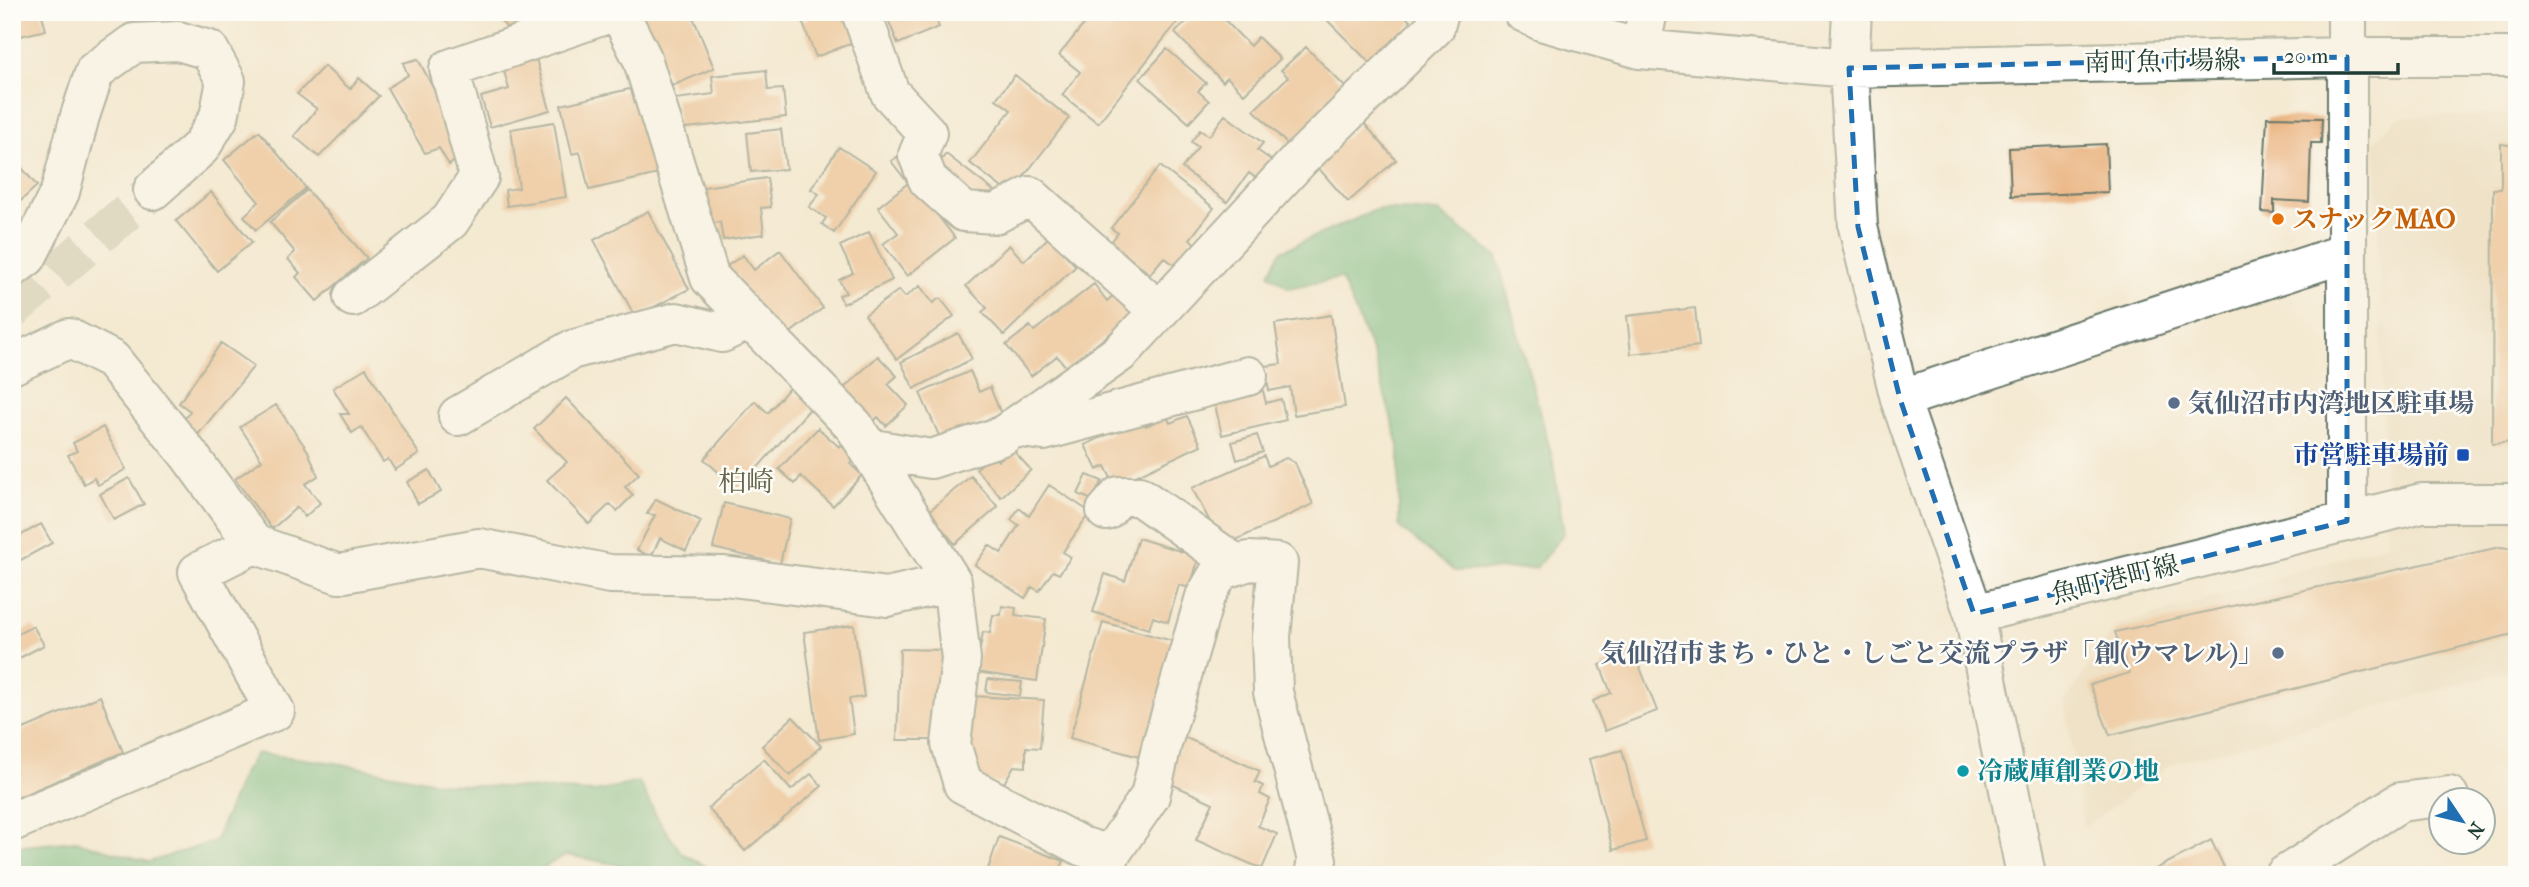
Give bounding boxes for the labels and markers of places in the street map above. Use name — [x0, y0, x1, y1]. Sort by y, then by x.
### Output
place label: スナックMAO — [2292, 204, 2456, 235]
marker: スナックMAO — [2270, 211, 2286, 227]
place label: 気仙沼市内湾地区駐車場 — [2188, 388, 2474, 419]
marker: 気仙沼市内湾地区駐車場 — [2166, 395, 2182, 411]
place label: 市営駐車場前 — [2293, 440, 2449, 471]
marker: 市営駐車場前 — [2455, 447, 2471, 463]
place label: 気仙沼市まち・ひと・しごと交流プラザ「創(ウマレル)」 — [1600, 638, 2264, 669]
marker: 気仙沼市まち・ひと・しごと交流プラザ「創(ウマレル)」 — [2270, 645, 2286, 661]
place label: 冷蔵庫創業の地 — [1977, 756, 2159, 787]
marker: 冷蔵庫創業の地 — [1955, 763, 1971, 779]

